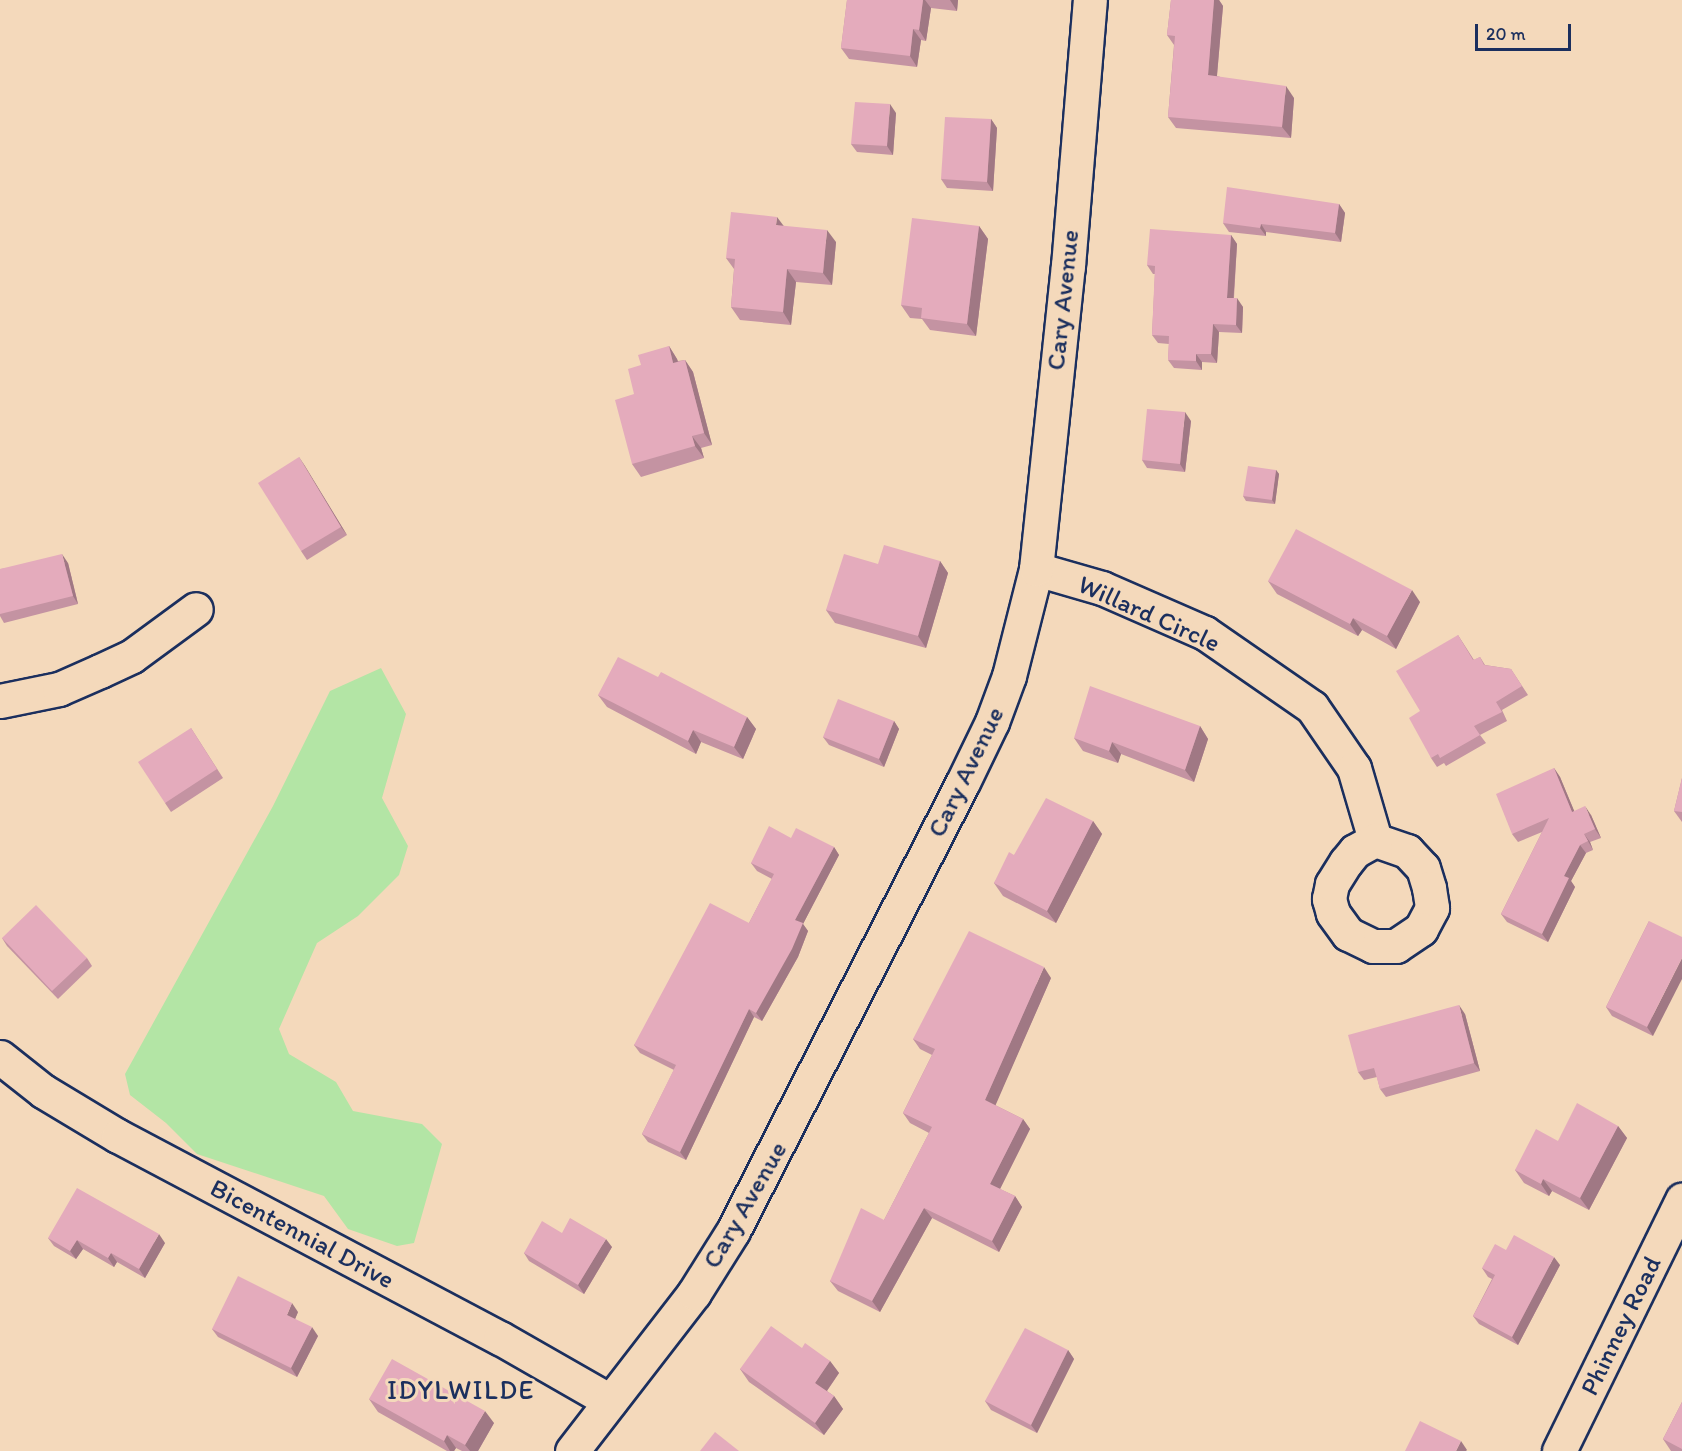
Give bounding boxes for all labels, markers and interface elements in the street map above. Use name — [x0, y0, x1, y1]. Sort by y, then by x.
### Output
scale bar — [1478, 12, 1574, 50]
text: 20 m — [1486, 23, 1526, 45]
street label: Cary Avenue — [1040, 229, 1086, 371]
street label: Willard Circle — [1073, 569, 1225, 659]
street label: Cary Avenue — [921, 702, 1011, 842]
street label: Cary Avenue — [697, 1137, 793, 1273]
street label: Bicentennial Drive — [205, 1172, 399, 1296]
street label: Phinney Road — [1574, 1252, 1668, 1400]
district label: IDYLWILDE — [388, 1374, 534, 1406]

